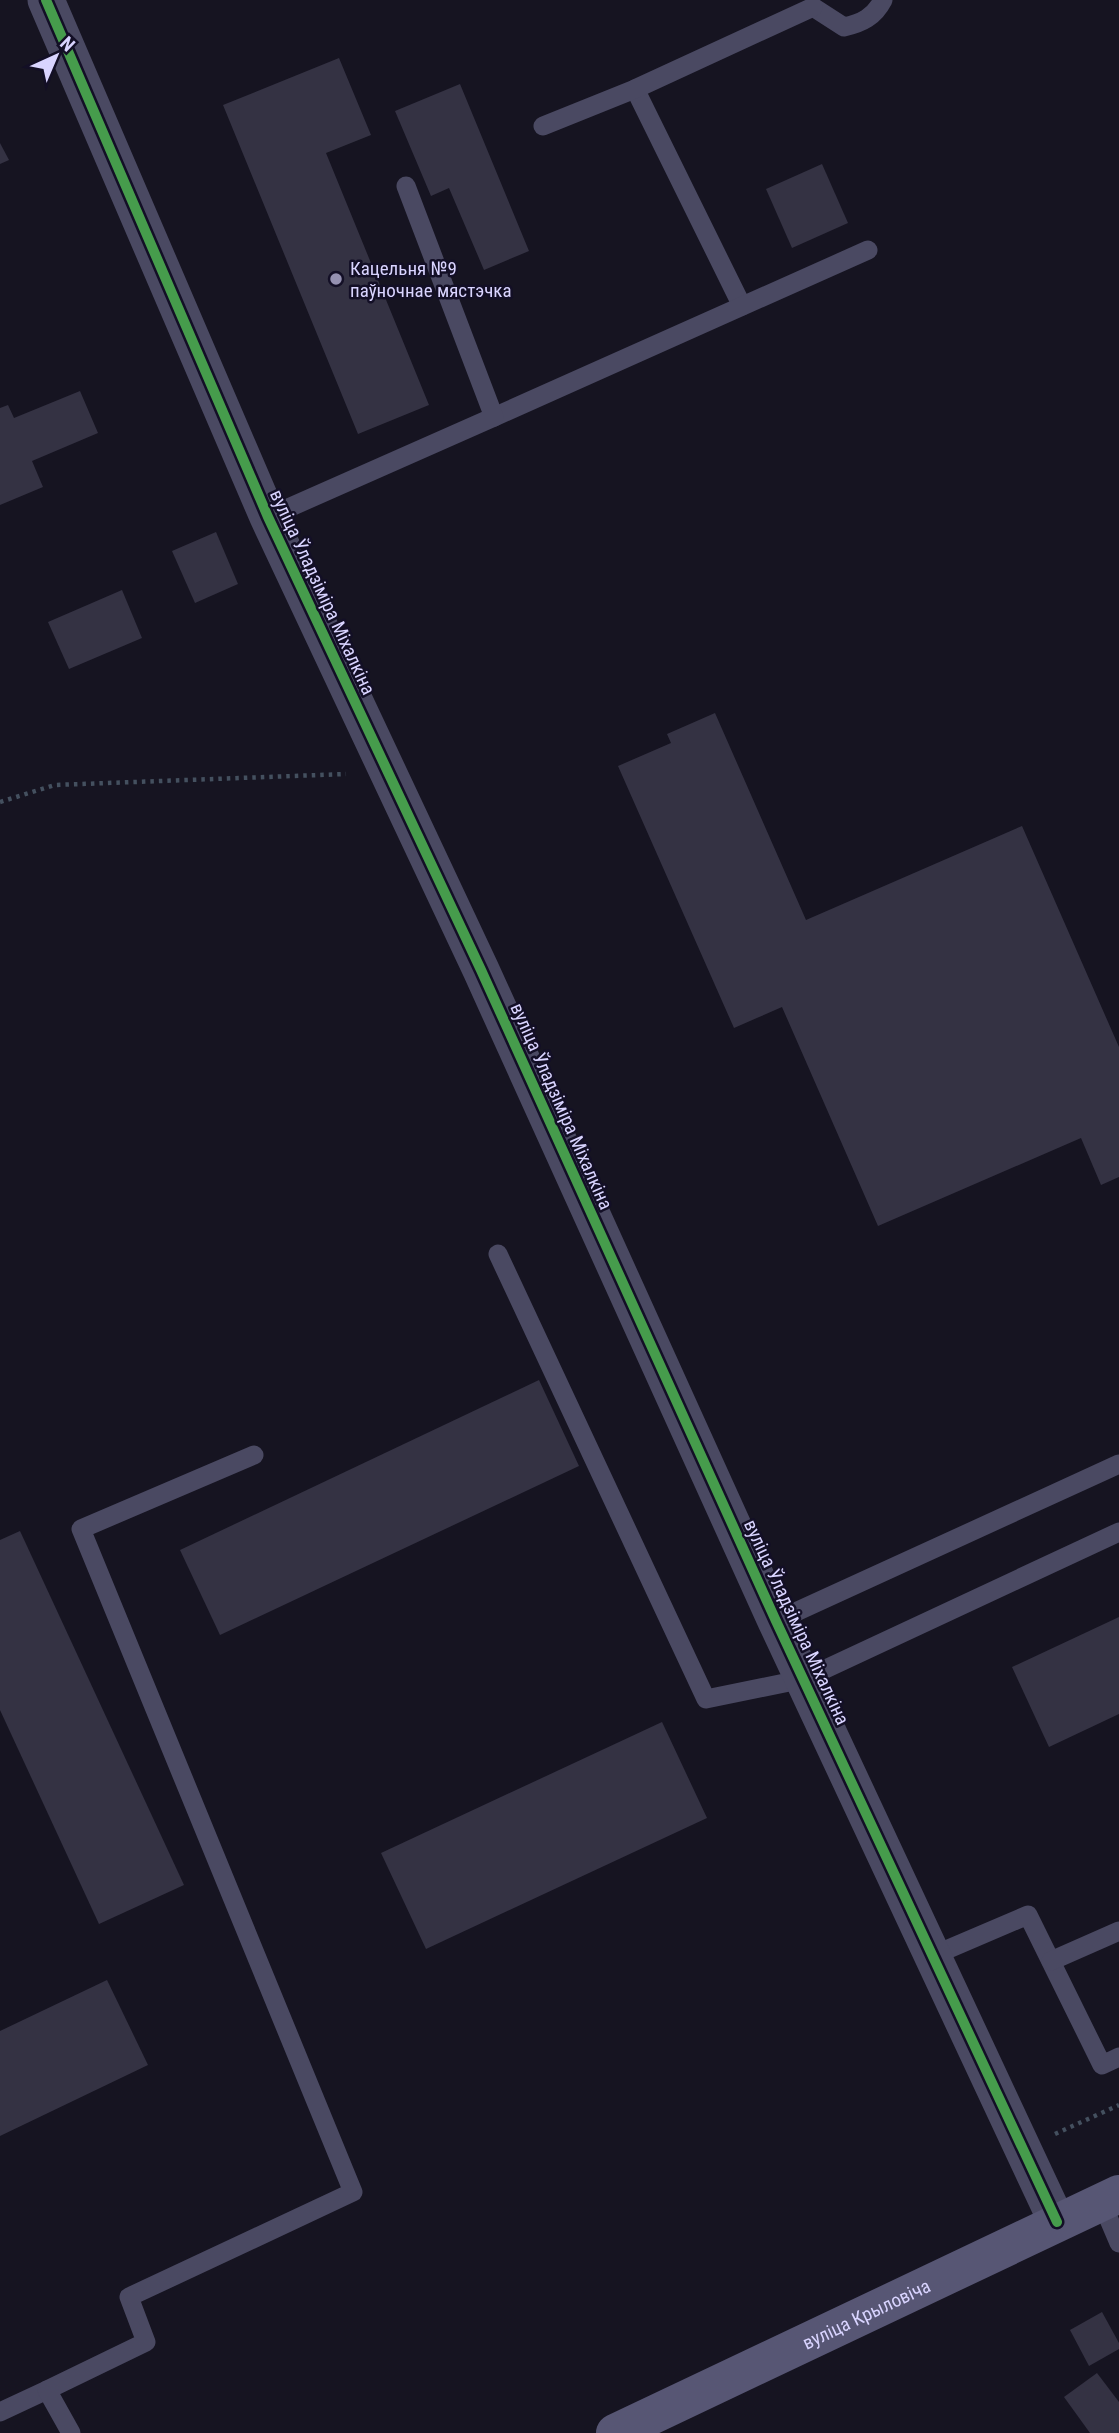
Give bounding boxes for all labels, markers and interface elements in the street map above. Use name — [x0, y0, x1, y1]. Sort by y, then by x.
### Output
north arrow — [21, 21, 91, 91]
text: N — [55, 32, 80, 56]
place label: Кацельня №9 паўночнае мястэчка — [350, 257, 512, 302]
marker: Кацельня №9 паўночнае мястэчка — [328, 271, 344, 287]
street label: вуліца Ўладзіміра Міхалкіна — [265, 486, 380, 698]
street label: вуліца Ўладзіміра Міхалкіна — [506, 999, 618, 1213]
street label: вуліца Ўладзіміра Міхалкіна — [739, 1516, 854, 1728]
street label: вуліца Крыловіча — [799, 2274, 934, 2354]

